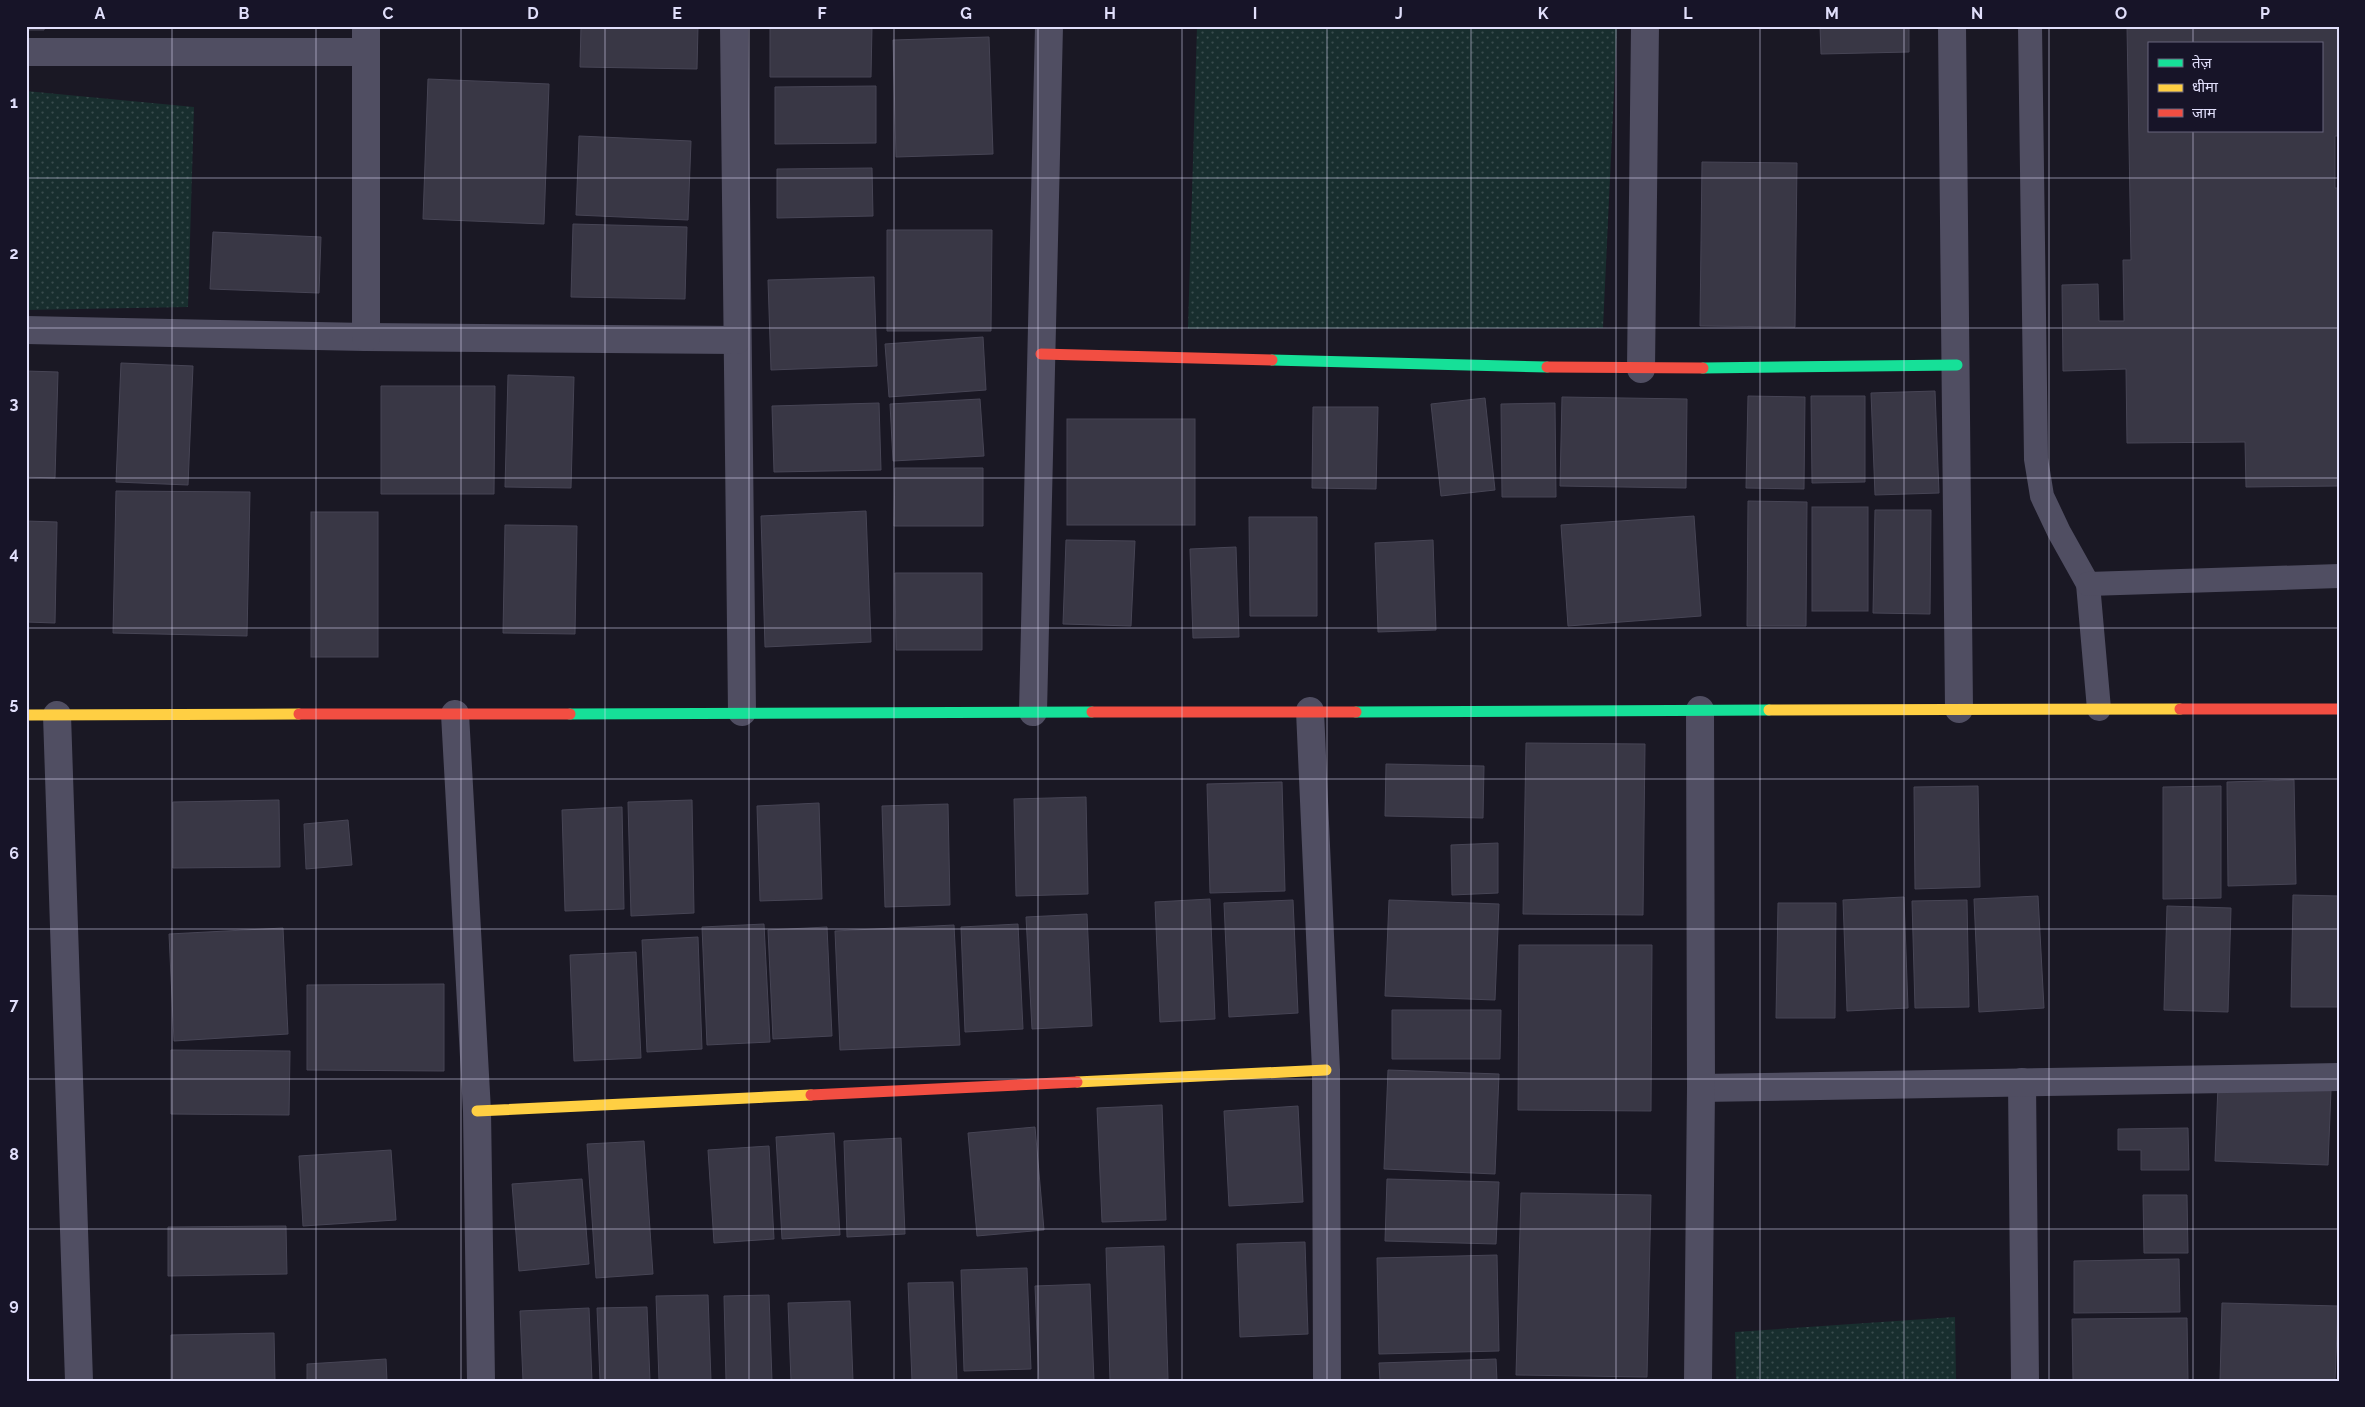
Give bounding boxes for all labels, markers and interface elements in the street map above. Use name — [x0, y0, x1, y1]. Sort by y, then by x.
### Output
text: A — [95, 4, 106, 23]
text: B — [239, 4, 250, 23]
text: C — [383, 4, 394, 23]
text: D — [527, 4, 539, 23]
text: E — [672, 4, 682, 23]
text: F — [817, 4, 827, 23]
text: G — [960, 4, 972, 23]
text: H — [1104, 4, 1116, 23]
text: I — [1253, 4, 1257, 23]
text: J — [1395, 4, 1403, 23]
text: K — [1538, 4, 1549, 23]
text: L — [1683, 4, 1693, 23]
text: M — [1825, 4, 1839, 23]
text: N — [1971, 4, 1983, 23]
text: O — [2115, 4, 2127, 23]
text: P — [2260, 4, 2270, 23]
legend — [2148, 42, 2322, 132]
text: तेज़ — [2192, 54, 2213, 72]
text: धीमा — [2192, 78, 2219, 96]
text: 1 — [10, 93, 18, 112]
text: जाम — [2192, 104, 2217, 122]
text: 2 — [9, 244, 19, 263]
text: 3 — [10, 394, 19, 413]
text: 4 — [9, 544, 19, 563]
text: 5 — [10, 694, 19, 713]
text: 6 — [9, 844, 19, 863]
text: 7 — [10, 995, 19, 1014]
text: 8 — [9, 1145, 19, 1164]
text: 9 — [9, 1295, 19, 1314]

